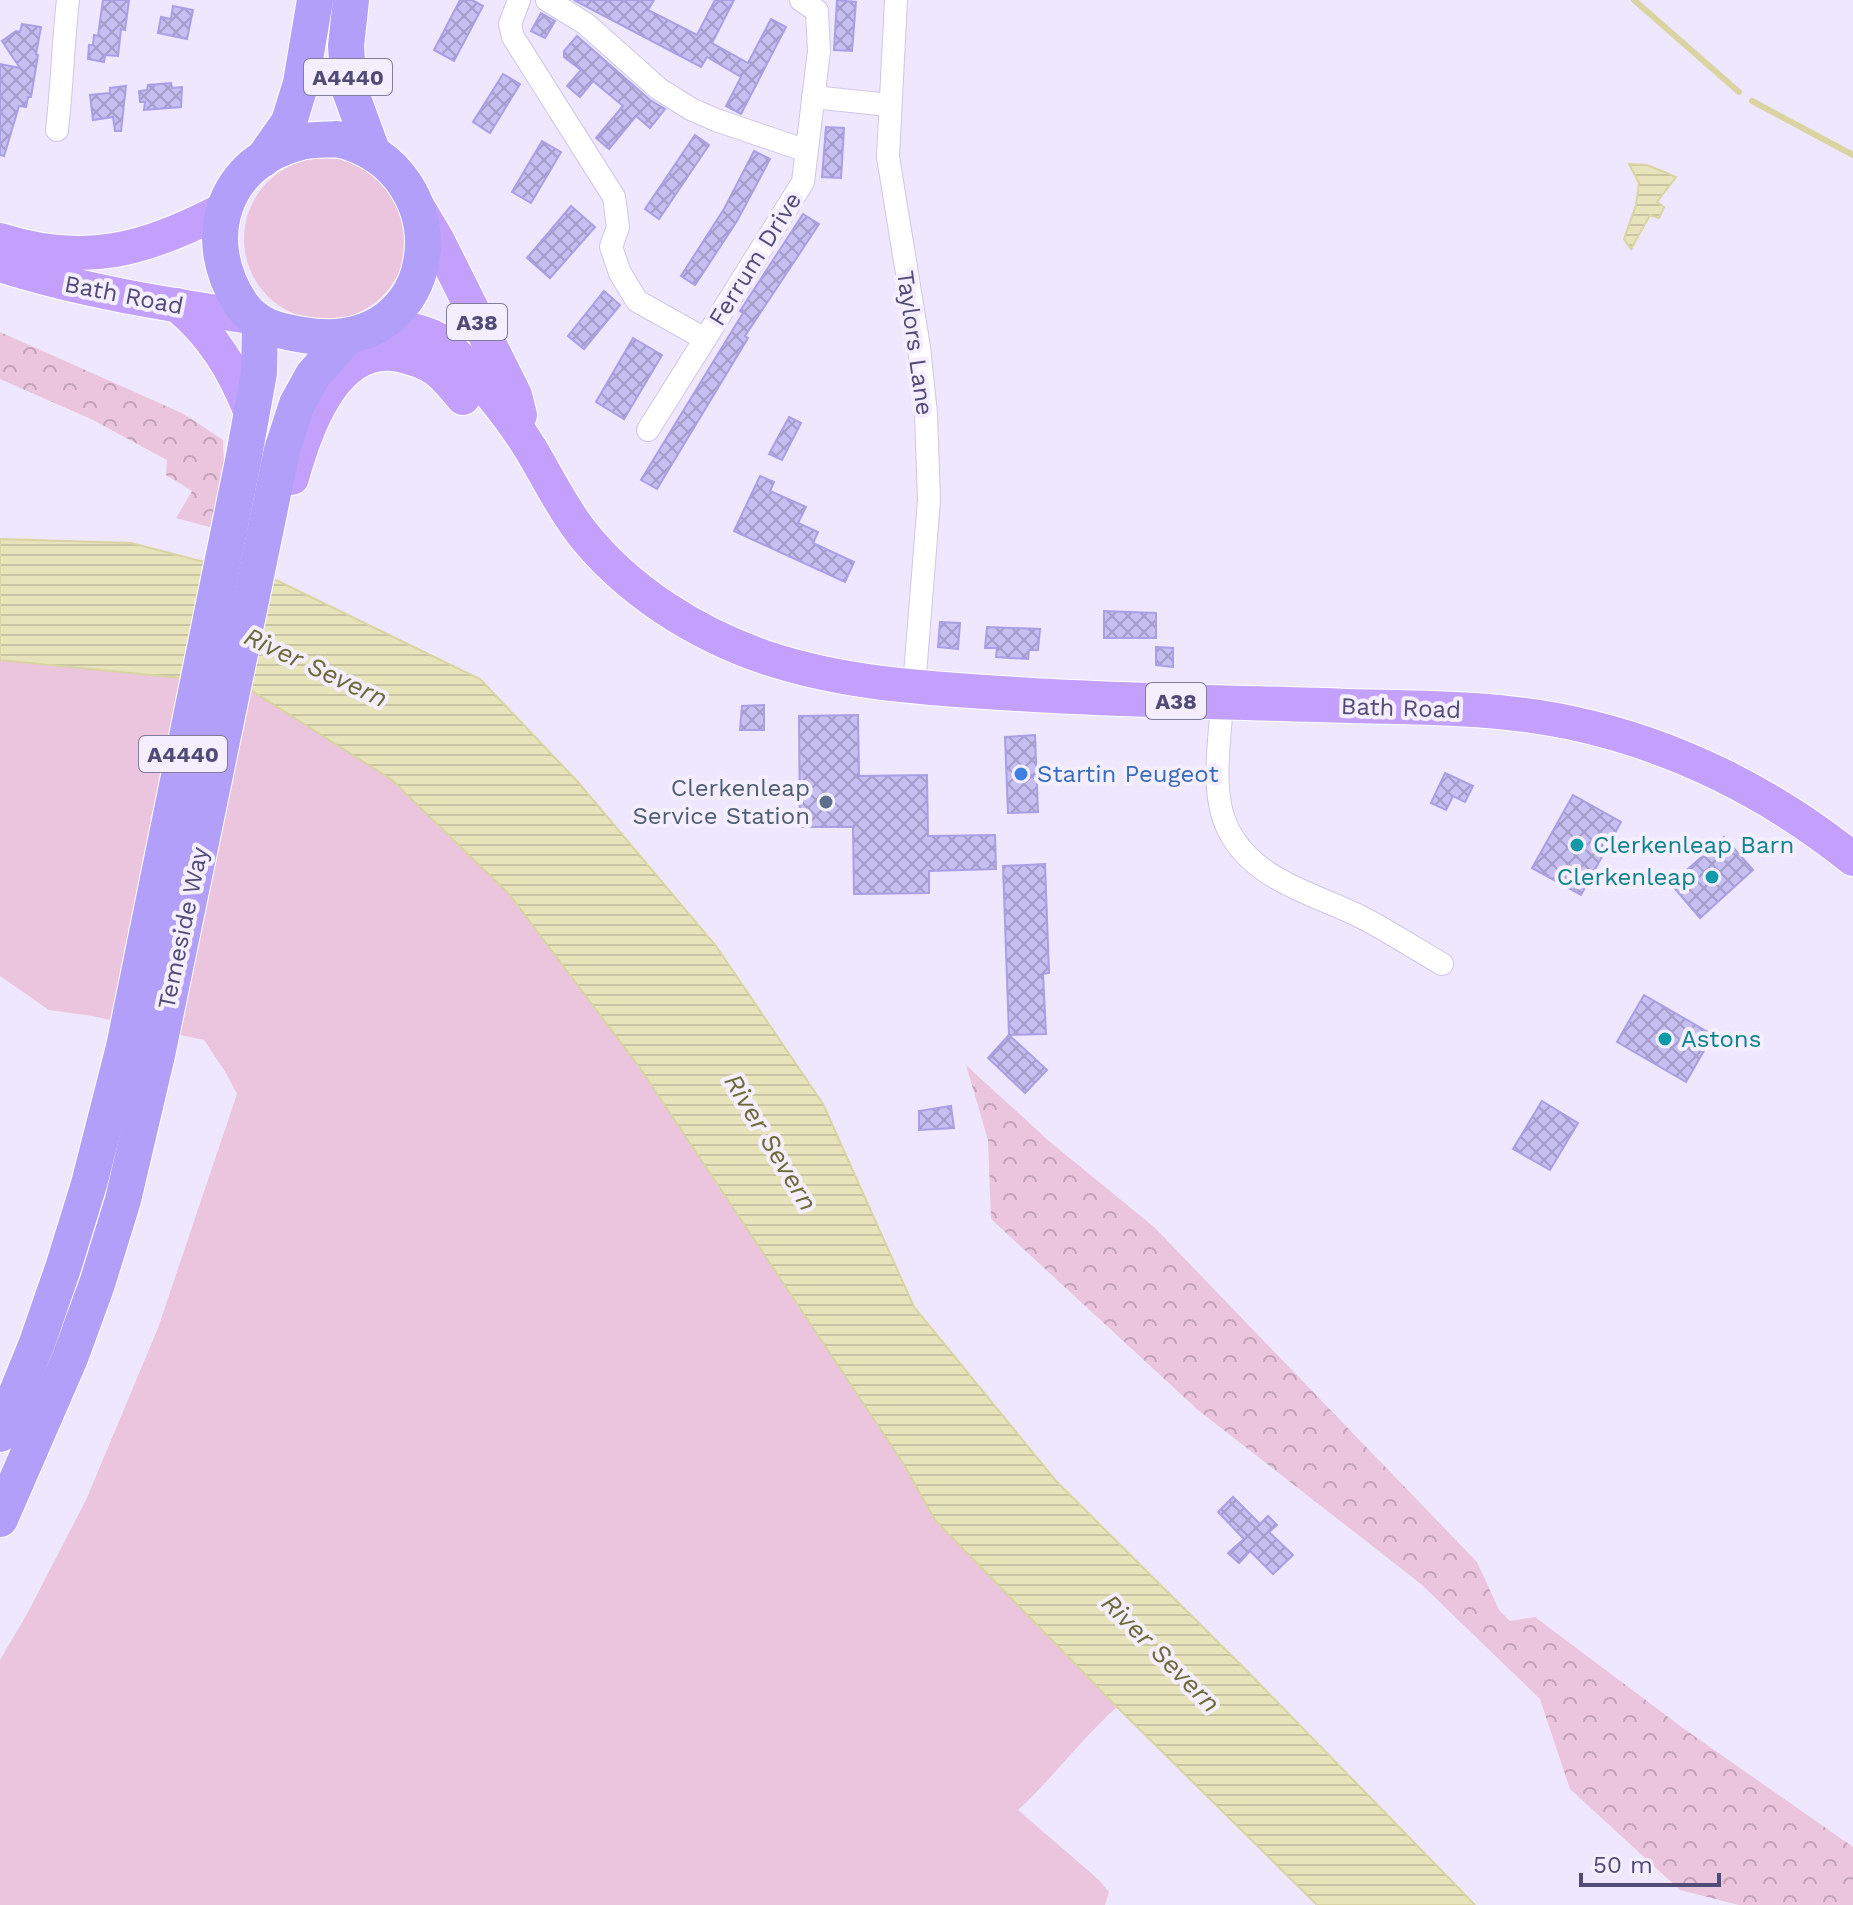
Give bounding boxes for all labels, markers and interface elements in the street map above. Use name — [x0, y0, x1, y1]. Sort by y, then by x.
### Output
road number: A4440 — [304, 59, 392, 95]
street label: Ferrum Drive — [703, 187, 807, 331]
street label: Taylors Lane — [891, 269, 939, 417]
street label: Bath Road — [62, 270, 186, 320]
road number: A38 — [447, 304, 507, 340]
water label: River Severn — [240, 621, 392, 713]
road number: A38 — [1146, 683, 1206, 719]
street label: Bath Road — [1340, 692, 1462, 724]
road number: A4440 — [139, 736, 227, 772]
place label: Startin Peugeot — [1037, 760, 1219, 788]
marker: Startin Peugeot — [1012, 765, 1030, 783]
place label: Clerkenleap Service Station — [632, 774, 810, 830]
marker: Clerkenleap Service Station — [817, 793, 835, 811]
place label: Clerkenleap Barn — [1593, 831, 1794, 859]
marker: Clerkenleap Barn — [1568, 836, 1586, 854]
street label: Temeside Way — [152, 844, 214, 1012]
place label: Clerkenleap — [1557, 863, 1696, 891]
marker: Clerkenleap — [1703, 868, 1721, 886]
place label: Astons — [1681, 1025, 1761, 1053]
marker: Astons — [1656, 1030, 1674, 1048]
water label: River Severn — [718, 1068, 824, 1216]
water label: River Severn — [1096, 1588, 1226, 1718]
scale bar — [1581, 1837, 1719, 1887]
text: 50 m — [1593, 1851, 1653, 1879]

